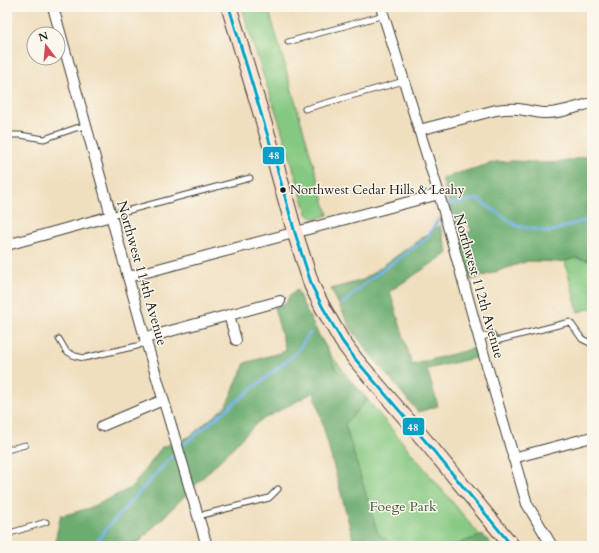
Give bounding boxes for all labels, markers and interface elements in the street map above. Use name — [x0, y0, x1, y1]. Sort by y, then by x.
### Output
north arrow — [26, 26, 66, 66]
text: N — [37, 28, 50, 45]
line badge: 48 — [262, 146, 285, 165]
text: 48 — [268, 148, 280, 163]
place label: Northwest Cedar Hills & Leahy — [290, 181, 465, 199]
marker: Northwest Cedar Hills & Leahy — [278, 185, 288, 195]
street label: Northwest 114th Avenue — [112, 198, 172, 348]
street label: Northwest 112th Avenue — [449, 211, 509, 361]
line badge: 48 — [402, 417, 425, 436]
text: 48 — [407, 420, 419, 435]
park label: Foege Park — [370, 497, 437, 516]

